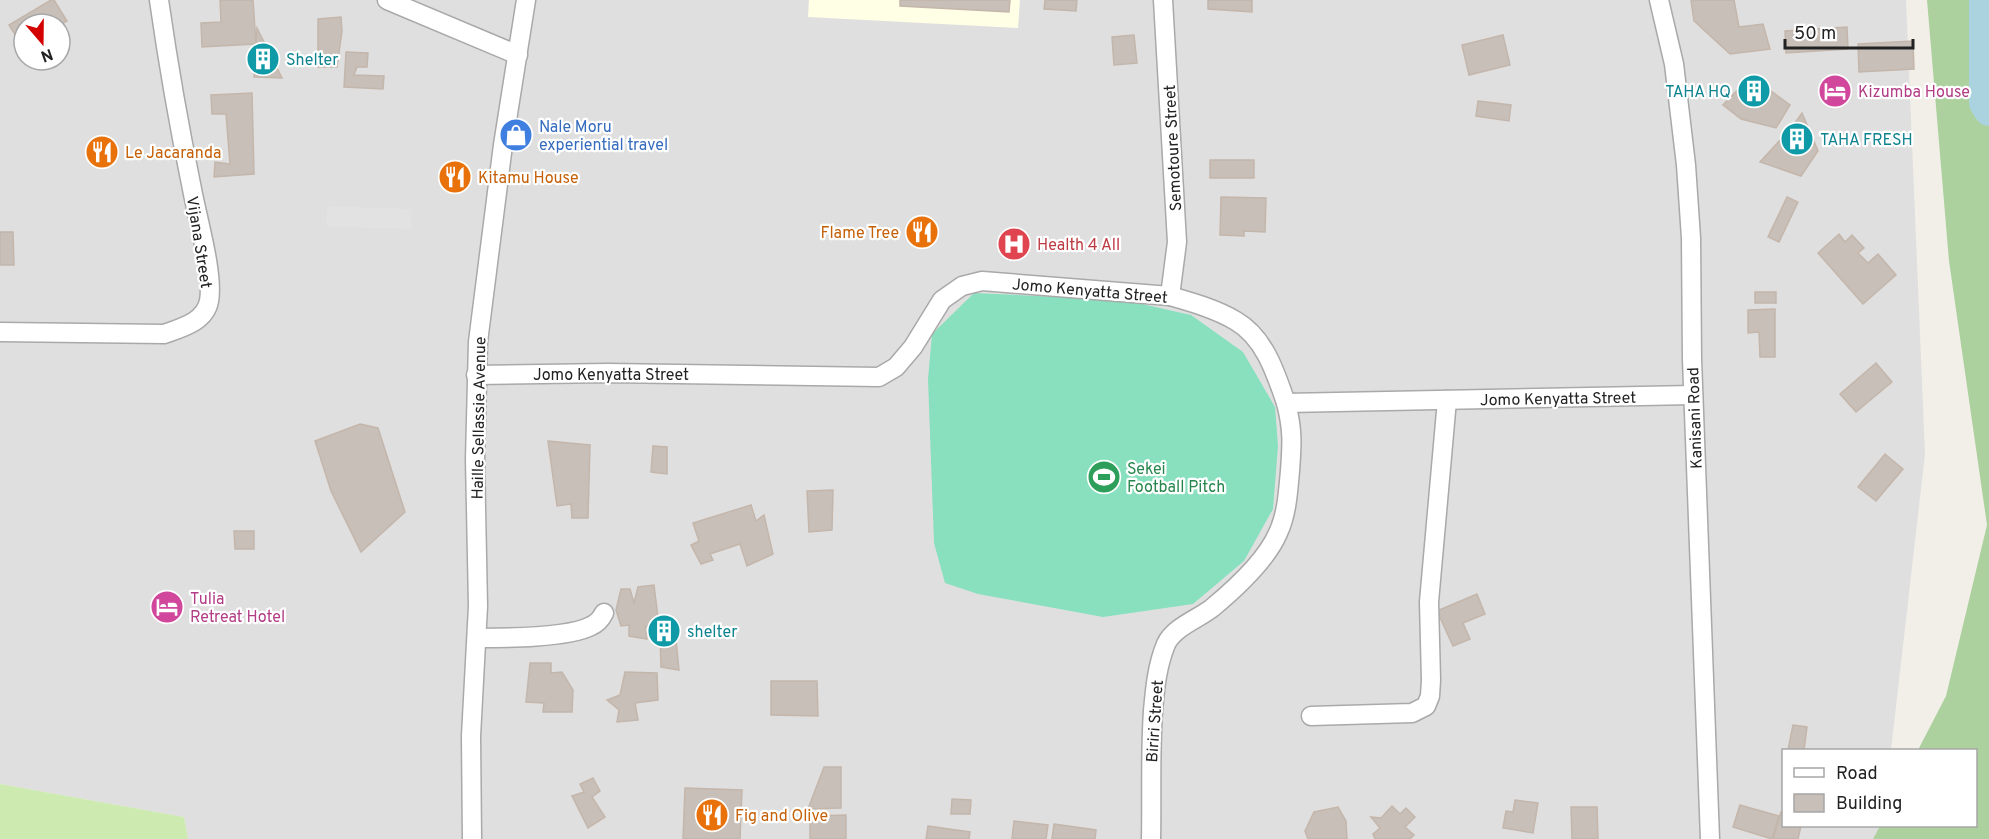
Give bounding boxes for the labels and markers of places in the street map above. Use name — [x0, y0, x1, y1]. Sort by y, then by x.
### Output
building icon: Shelter — [245, 41, 281, 77]
place label: Shelter — [286, 51, 339, 71]
building icon: TAHA HQ — [1736, 73, 1772, 109]
hotel icon: Kizumba House — [1817, 73, 1853, 109]
place label: TAHA HQ — [1665, 83, 1731, 103]
place label: Kizumba House — [1858, 83, 1970, 103]
shop icon: Nale Moru experiential travel — [498, 117, 534, 153]
place label: Nale Moru experiential travel — [539, 118, 668, 156]
building icon: TAHA FRESH — [1779, 121, 1815, 157]
place label: TAHA FRESH — [1820, 131, 1913, 151]
restaurant icon: Le Jacaranda — [84, 134, 120, 170]
place label: Le Jacaranda — [125, 144, 221, 164]
restaurant icon: Kitamu House — [437, 159, 473, 195]
place label: Kitamu House — [478, 169, 579, 189]
restaurant icon: Flame Tree — [904, 214, 940, 250]
place label: Flame Tree — [820, 224, 899, 244]
hospital icon: Health 4 All — [996, 226, 1032, 262]
place label: Health 4 All — [1037, 236, 1120, 256]
sports icon: Sekei Football Pitch — [1086, 459, 1122, 495]
place label: Sekei Football Pitch — [1127, 460, 1225, 498]
hotel icon: Tulia Retreat Hotel — [149, 589, 185, 625]
place label: Tulia Retreat Hotel — [190, 590, 285, 628]
building icon: shelter — [646, 613, 682, 649]
place label: shelter — [687, 623, 737, 643]
restaurant icon: Fig and Olive — [694, 797, 730, 833]
place label: Fig and Olive — [735, 807, 828, 827]

